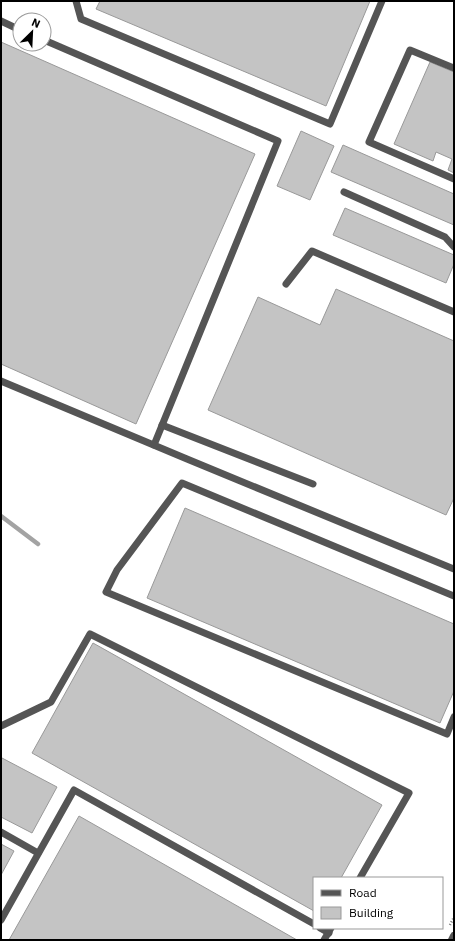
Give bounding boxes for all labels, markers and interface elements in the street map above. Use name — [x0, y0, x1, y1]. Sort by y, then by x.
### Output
north arrow — [12, 12, 52, 52]
text: N — [30, 15, 43, 31]
legend — [313, 877, 443, 929]
text: Road — [349, 885, 377, 900]
text: Building — [349, 905, 394, 920]

